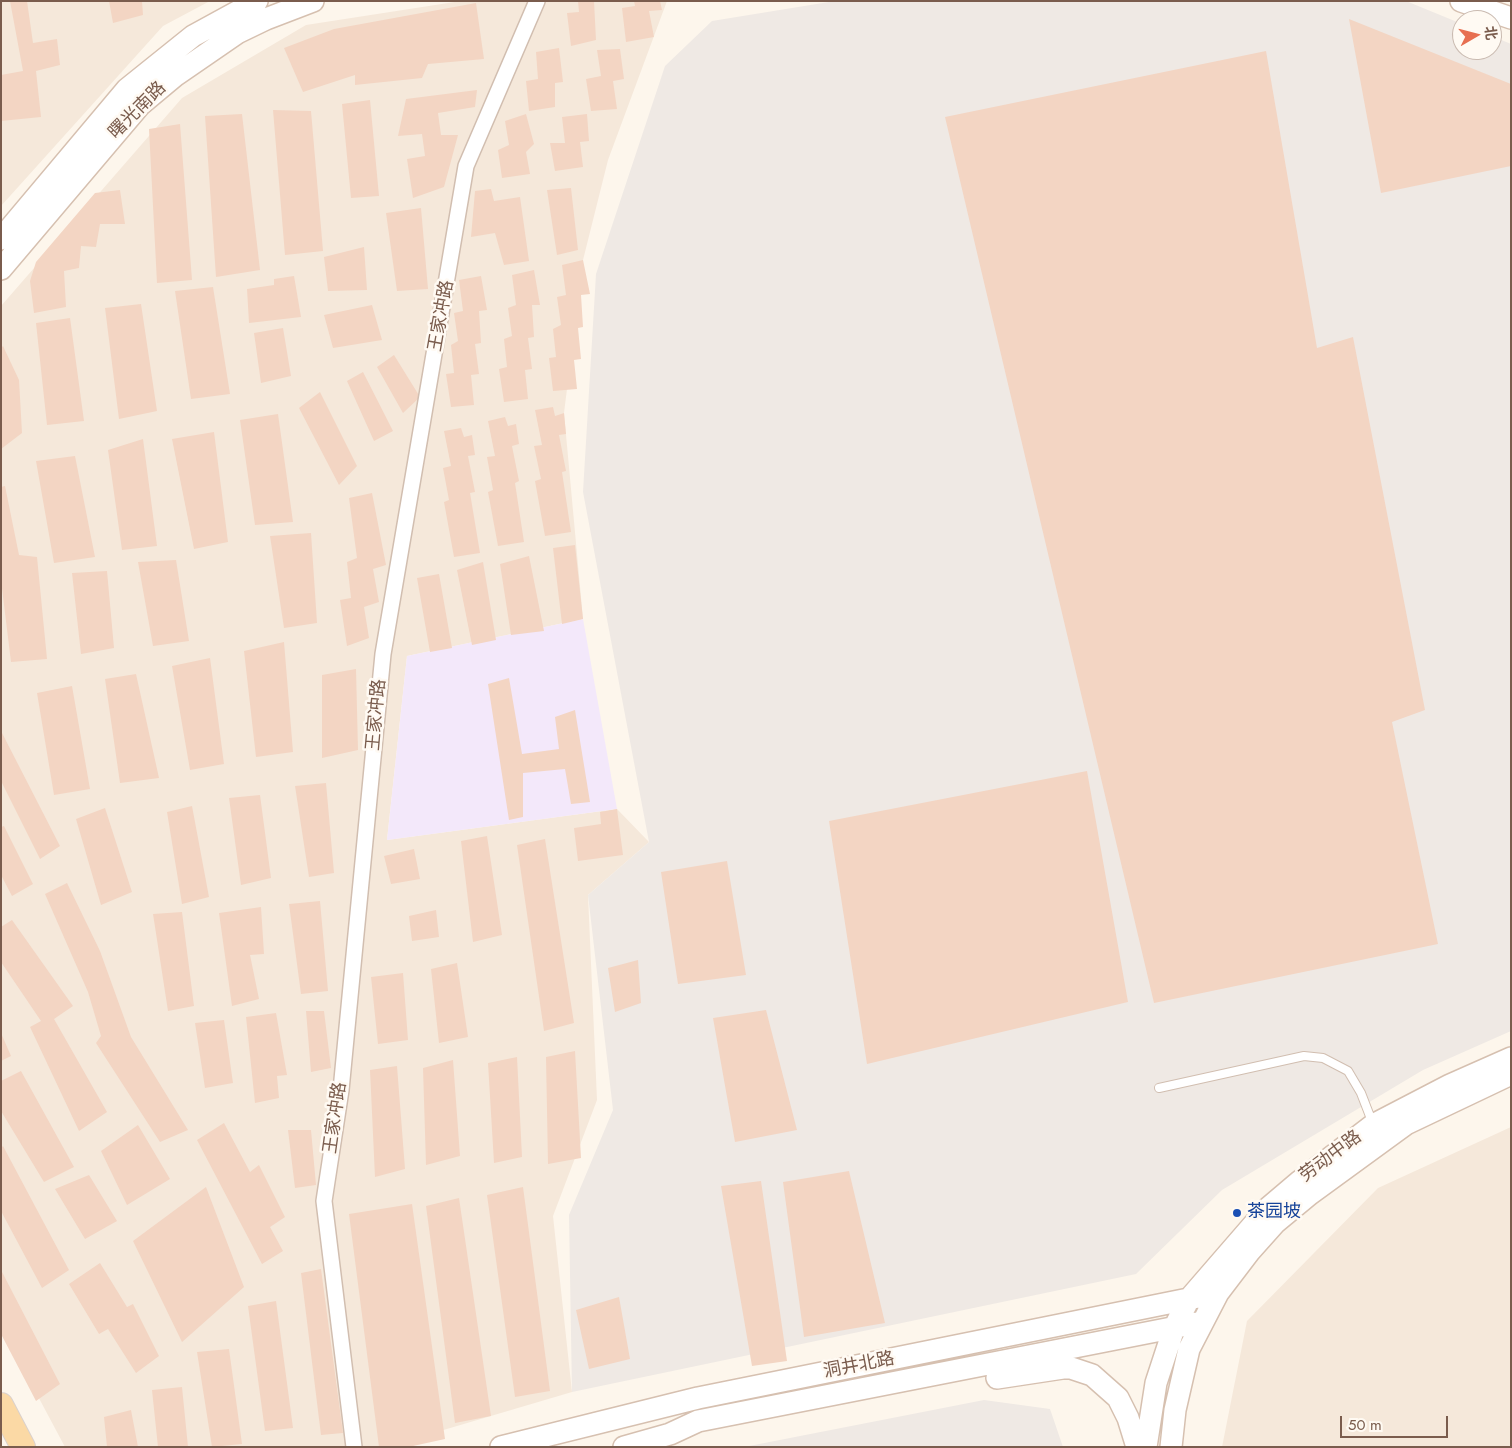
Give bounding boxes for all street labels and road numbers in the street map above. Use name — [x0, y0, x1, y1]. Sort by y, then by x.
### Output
street label: 曙光南路 — [105, 78, 171, 144]
street label: 王家冲路 — [425, 279, 459, 353]
street label: 王家冲路 — [363, 678, 391, 752]
street label: 王家冲路 — [320, 1081, 352, 1155]
street label: 劳动中路 — [1296, 1127, 1366, 1187]
street label: 洞井北路 — [822, 1349, 896, 1383]

